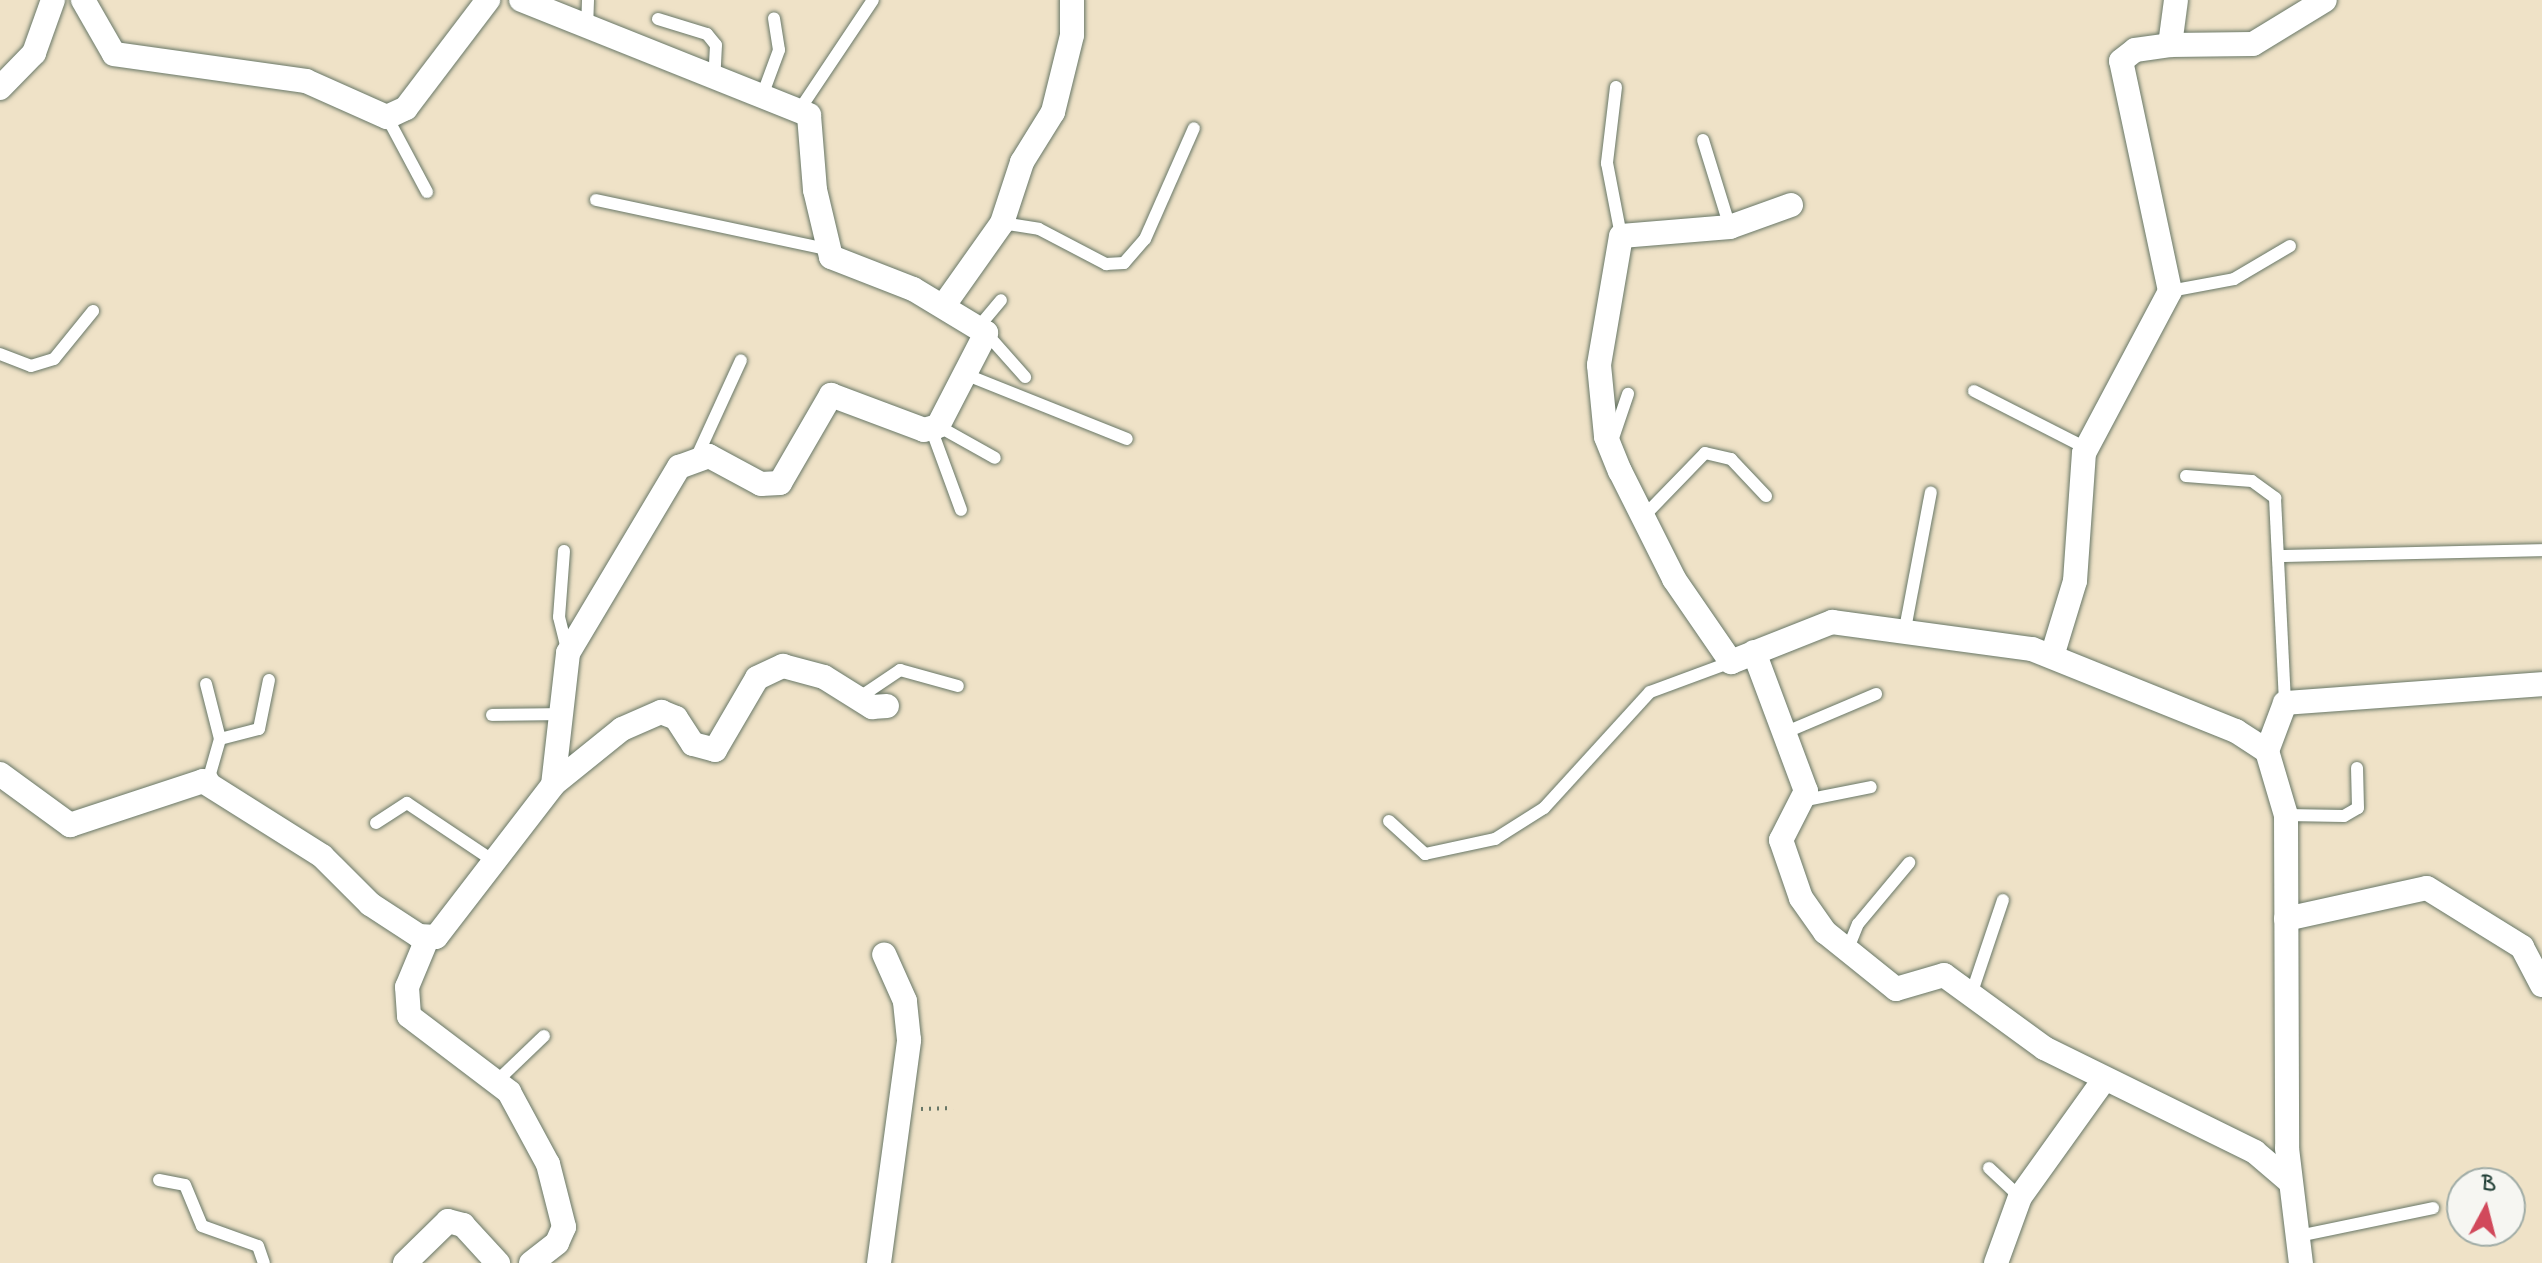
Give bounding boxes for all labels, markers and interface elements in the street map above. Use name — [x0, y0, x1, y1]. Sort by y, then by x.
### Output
north arrow — [2446, 1167, 2526, 1247]
text: B — [2479, 1168, 2498, 1202]

